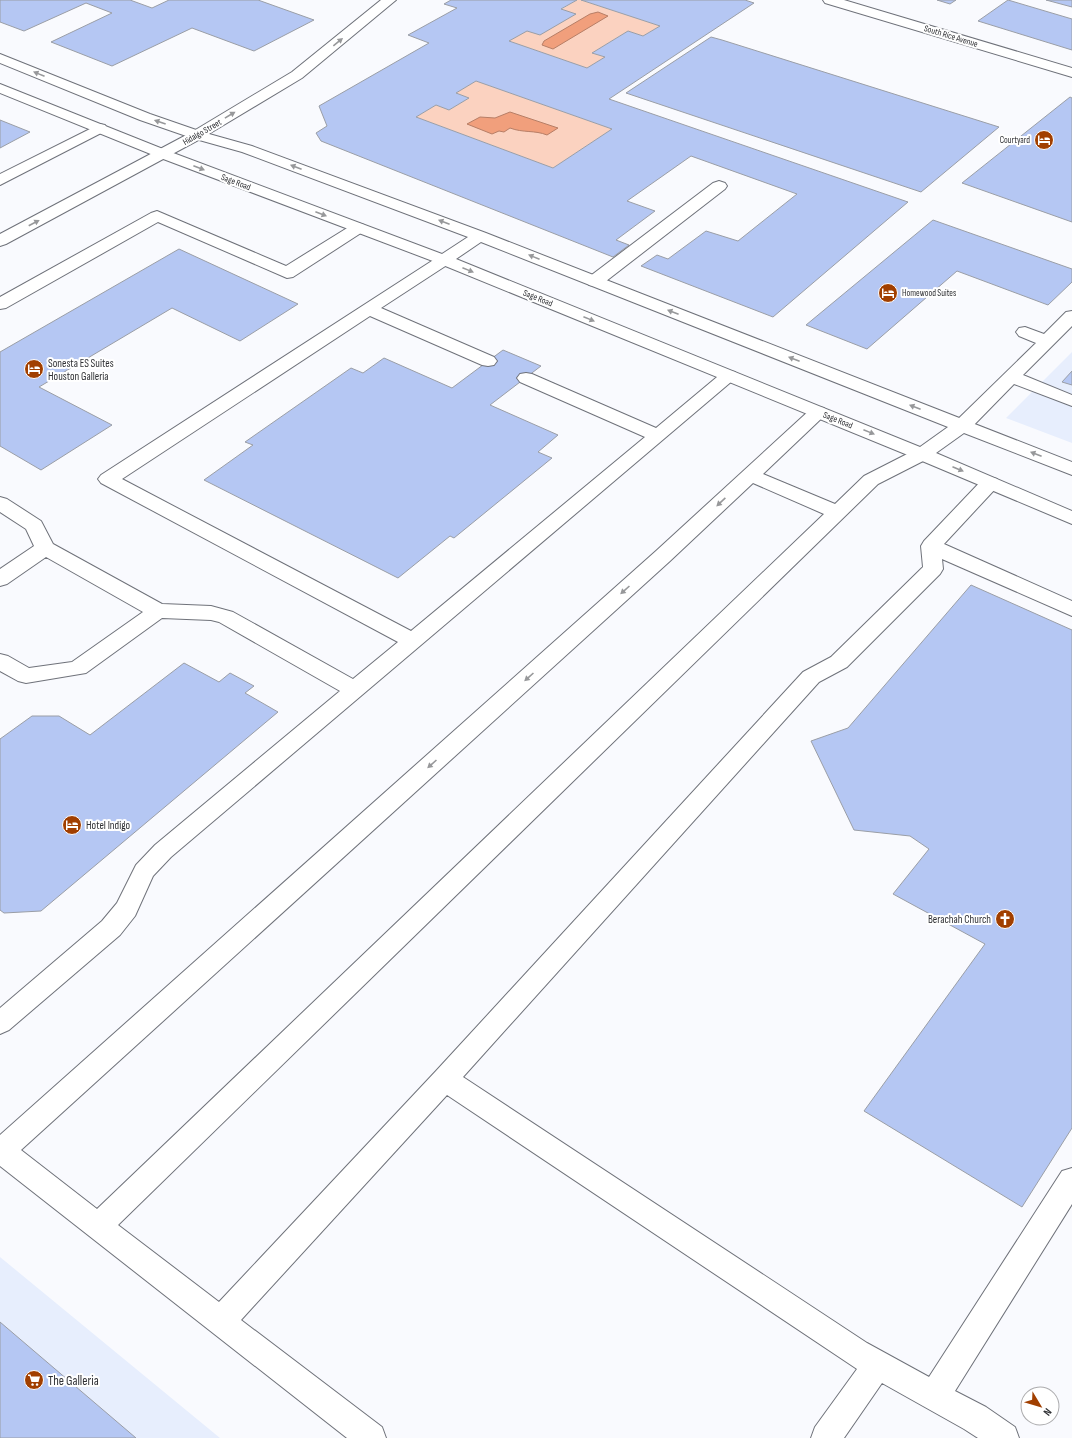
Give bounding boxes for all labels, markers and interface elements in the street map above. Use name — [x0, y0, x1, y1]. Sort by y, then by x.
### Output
street label: South Rice Avenue — [923, 23, 980, 50]
one-way arrow — [332, 37, 343, 46]
one-way arrow — [33, 70, 45, 76]
one-way arrow — [224, 111, 236, 118]
street label: Hidalgo Street — [181, 117, 224, 148]
one-way arrow — [154, 119, 166, 125]
hotel icon: Courtyard — [1033, 129, 1055, 151]
place label: Courtyard — [1000, 135, 1030, 146]
one-way arrow — [289, 164, 301, 170]
one-way arrow — [193, 165, 205, 171]
street label: Sage Road — [219, 172, 252, 193]
one-way arrow — [315, 211, 327, 217]
one-way arrow — [29, 219, 40, 226]
one-way arrow — [437, 219, 449, 225]
one-way arrow — [527, 254, 539, 260]
one-way arrow — [463, 267, 474, 273]
hotel icon: Homewood Suites — [877, 282, 899, 304]
street label: Sage Road — [521, 288, 554, 309]
place label: Homewood Suites — [902, 288, 956, 299]
one-way arrow — [666, 308, 678, 314]
one-way arrow — [583, 316, 594, 322]
one-way arrow — [787, 356, 799, 362]
place label: Sonesta ES Suites Houston Galleria — [48, 357, 114, 383]
hotel icon: Sonesta ES Suites Houston Galleria — [23, 358, 45, 380]
one-way arrow — [909, 404, 920, 410]
street label: Sage Road — [821, 410, 854, 431]
one-way arrow — [863, 430, 875, 436]
one-way arrow — [1029, 451, 1041, 457]
one-way arrow — [953, 467, 965, 473]
one-way arrow — [716, 497, 726, 507]
one-way arrow — [620, 585, 631, 594]
one-way arrow — [523, 672, 534, 681]
one-way arrow — [427, 759, 437, 768]
hotel icon: Hotel Indigo — [61, 814, 83, 836]
place label: Hotel Indigo — [86, 819, 131, 832]
church icon: Berachah Church — [994, 908, 1016, 930]
place label: Berachah Church — [928, 913, 991, 926]
supermarket icon: The Galleria — [23, 1369, 45, 1391]
place label: The Galleria — [48, 1373, 99, 1389]
north arrow — [1020, 1386, 1060, 1426]
text: N — [1040, 1406, 1054, 1418]

